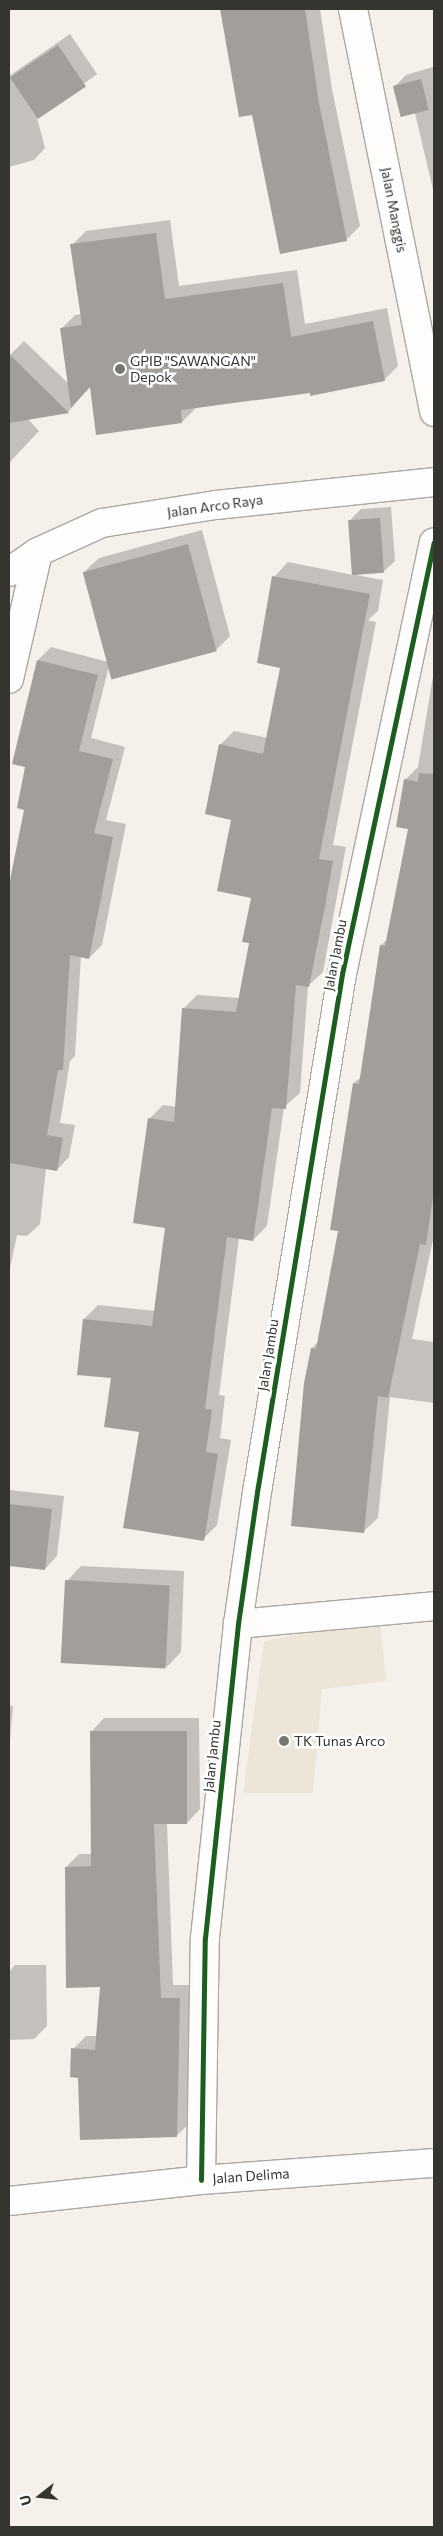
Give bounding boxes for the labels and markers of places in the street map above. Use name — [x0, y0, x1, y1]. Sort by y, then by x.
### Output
place label: GPIB "SAWANGAN" Depok — [130, 353, 256, 386]
marker: GPIB "SAWANGAN" Depok — [114, 363, 126, 375]
place label: TK Tunas Arco — [294, 1733, 385, 1749]
marker: TK Tunas Arco — [278, 1735, 290, 1747]

